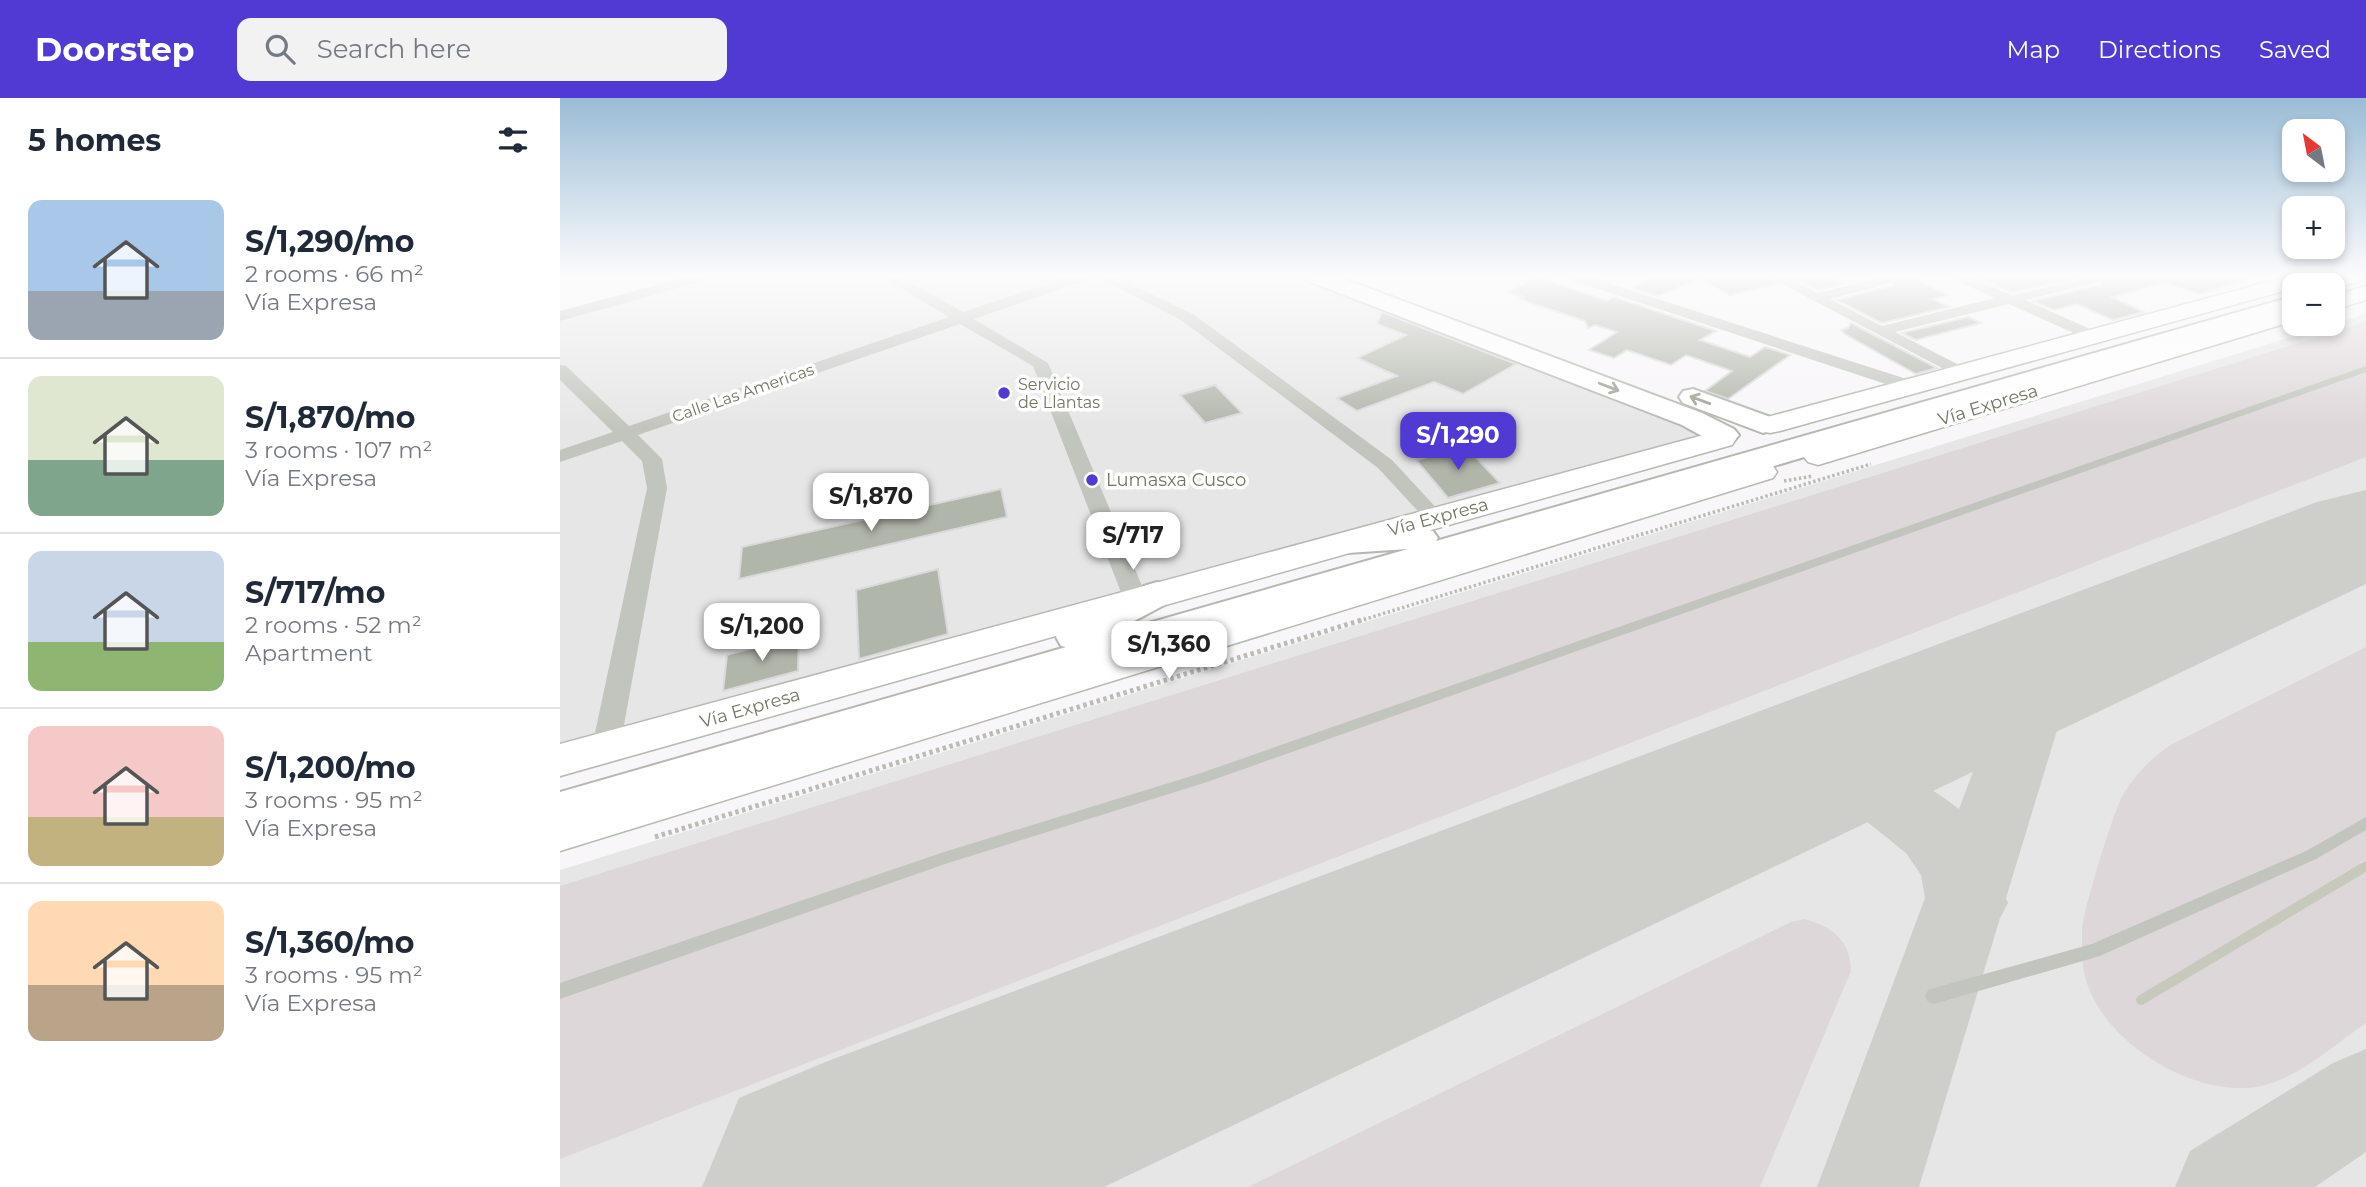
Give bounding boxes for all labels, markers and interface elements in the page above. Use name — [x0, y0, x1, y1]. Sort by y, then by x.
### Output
search box — [237, 18, 727, 81]
text: Doorstep — [35, 29, 195, 69]
icon: search — [261, 30, 299, 68]
text: Search here — [317, 33, 471, 65]
text: Map — [2007, 35, 2060, 64]
text: Directions — [2098, 35, 2221, 64]
text: Saved — [2259, 35, 2331, 64]
north arrow — [2282, 119, 2345, 182]
map controls — [2282, 119, 2345, 336]
icon: filters — [494, 121, 532, 159]
text: 5 homes — [28, 122, 161, 159]
button: + — [2282, 196, 2345, 259]
text: S/1,290/mo — [245, 223, 414, 260]
icon: home — [84, 228, 168, 312]
text: 2 rooms · 66 m² — [245, 260, 424, 288]
button: − — [2282, 273, 2345, 336]
text: Vía Expresa — [245, 288, 377, 316]
street label: Calle Las Americas — [669, 360, 817, 426]
place label: Servicio de Llantas — [1018, 375, 1100, 412]
street label: Vía Expresa — [1935, 379, 2041, 431]
one-way arrow — [1597, 382, 1619, 394]
marker: Servicio de Llantas — [996, 385, 1012, 401]
one-way arrow — [1689, 392, 1711, 405]
text: S/1,870/mo — [245, 399, 415, 436]
icon: home — [84, 404, 168, 488]
pin: S/1,290 — [1393, 412, 1523, 472]
text: S/1,290 — [1416, 421, 1500, 449]
text: 3 rooms · 107 m² — [245, 436, 432, 464]
text: Vía Expresa — [245, 464, 377, 492]
place label: Lumasxa Cusco — [1106, 469, 1246, 491]
marker: Lumasxa Cusco — [1084, 472, 1100, 488]
pin: S/1,870 — [806, 474, 936, 533]
text: S/1,870 — [829, 482, 913, 510]
street label: Vía Expresa — [1385, 493, 1491, 541]
pin: S/717 — [1084, 512, 1182, 572]
text: S/717 — [1102, 521, 1164, 549]
text: S/717/mo — [245, 574, 385, 611]
icon: home — [84, 579, 168, 663]
pin: S/1,200 — [697, 603, 827, 663]
text: 2 rooms · 52 m² — [245, 611, 422, 639]
text: S/1,200 — [720, 612, 804, 640]
pin: S/1,360 — [1104, 622, 1234, 681]
text: S/1,360 — [1127, 630, 1211, 658]
text: Apartment — [245, 639, 373, 667]
street label: Vía Expresa — [697, 683, 803, 733]
text: S/1,200/mo — [245, 749, 416, 786]
icon: home — [84, 754, 168, 838]
text: 3 rooms · 95 m² — [245, 786, 423, 814]
text: Vía Expresa — [245, 814, 377, 842]
text: S/1,360/mo — [245, 924, 414, 961]
icon: home — [84, 929, 168, 1013]
text: 3 rooms · 95 m² — [245, 961, 423, 989]
text: Vía Expresa — [245, 989, 377, 1017]

